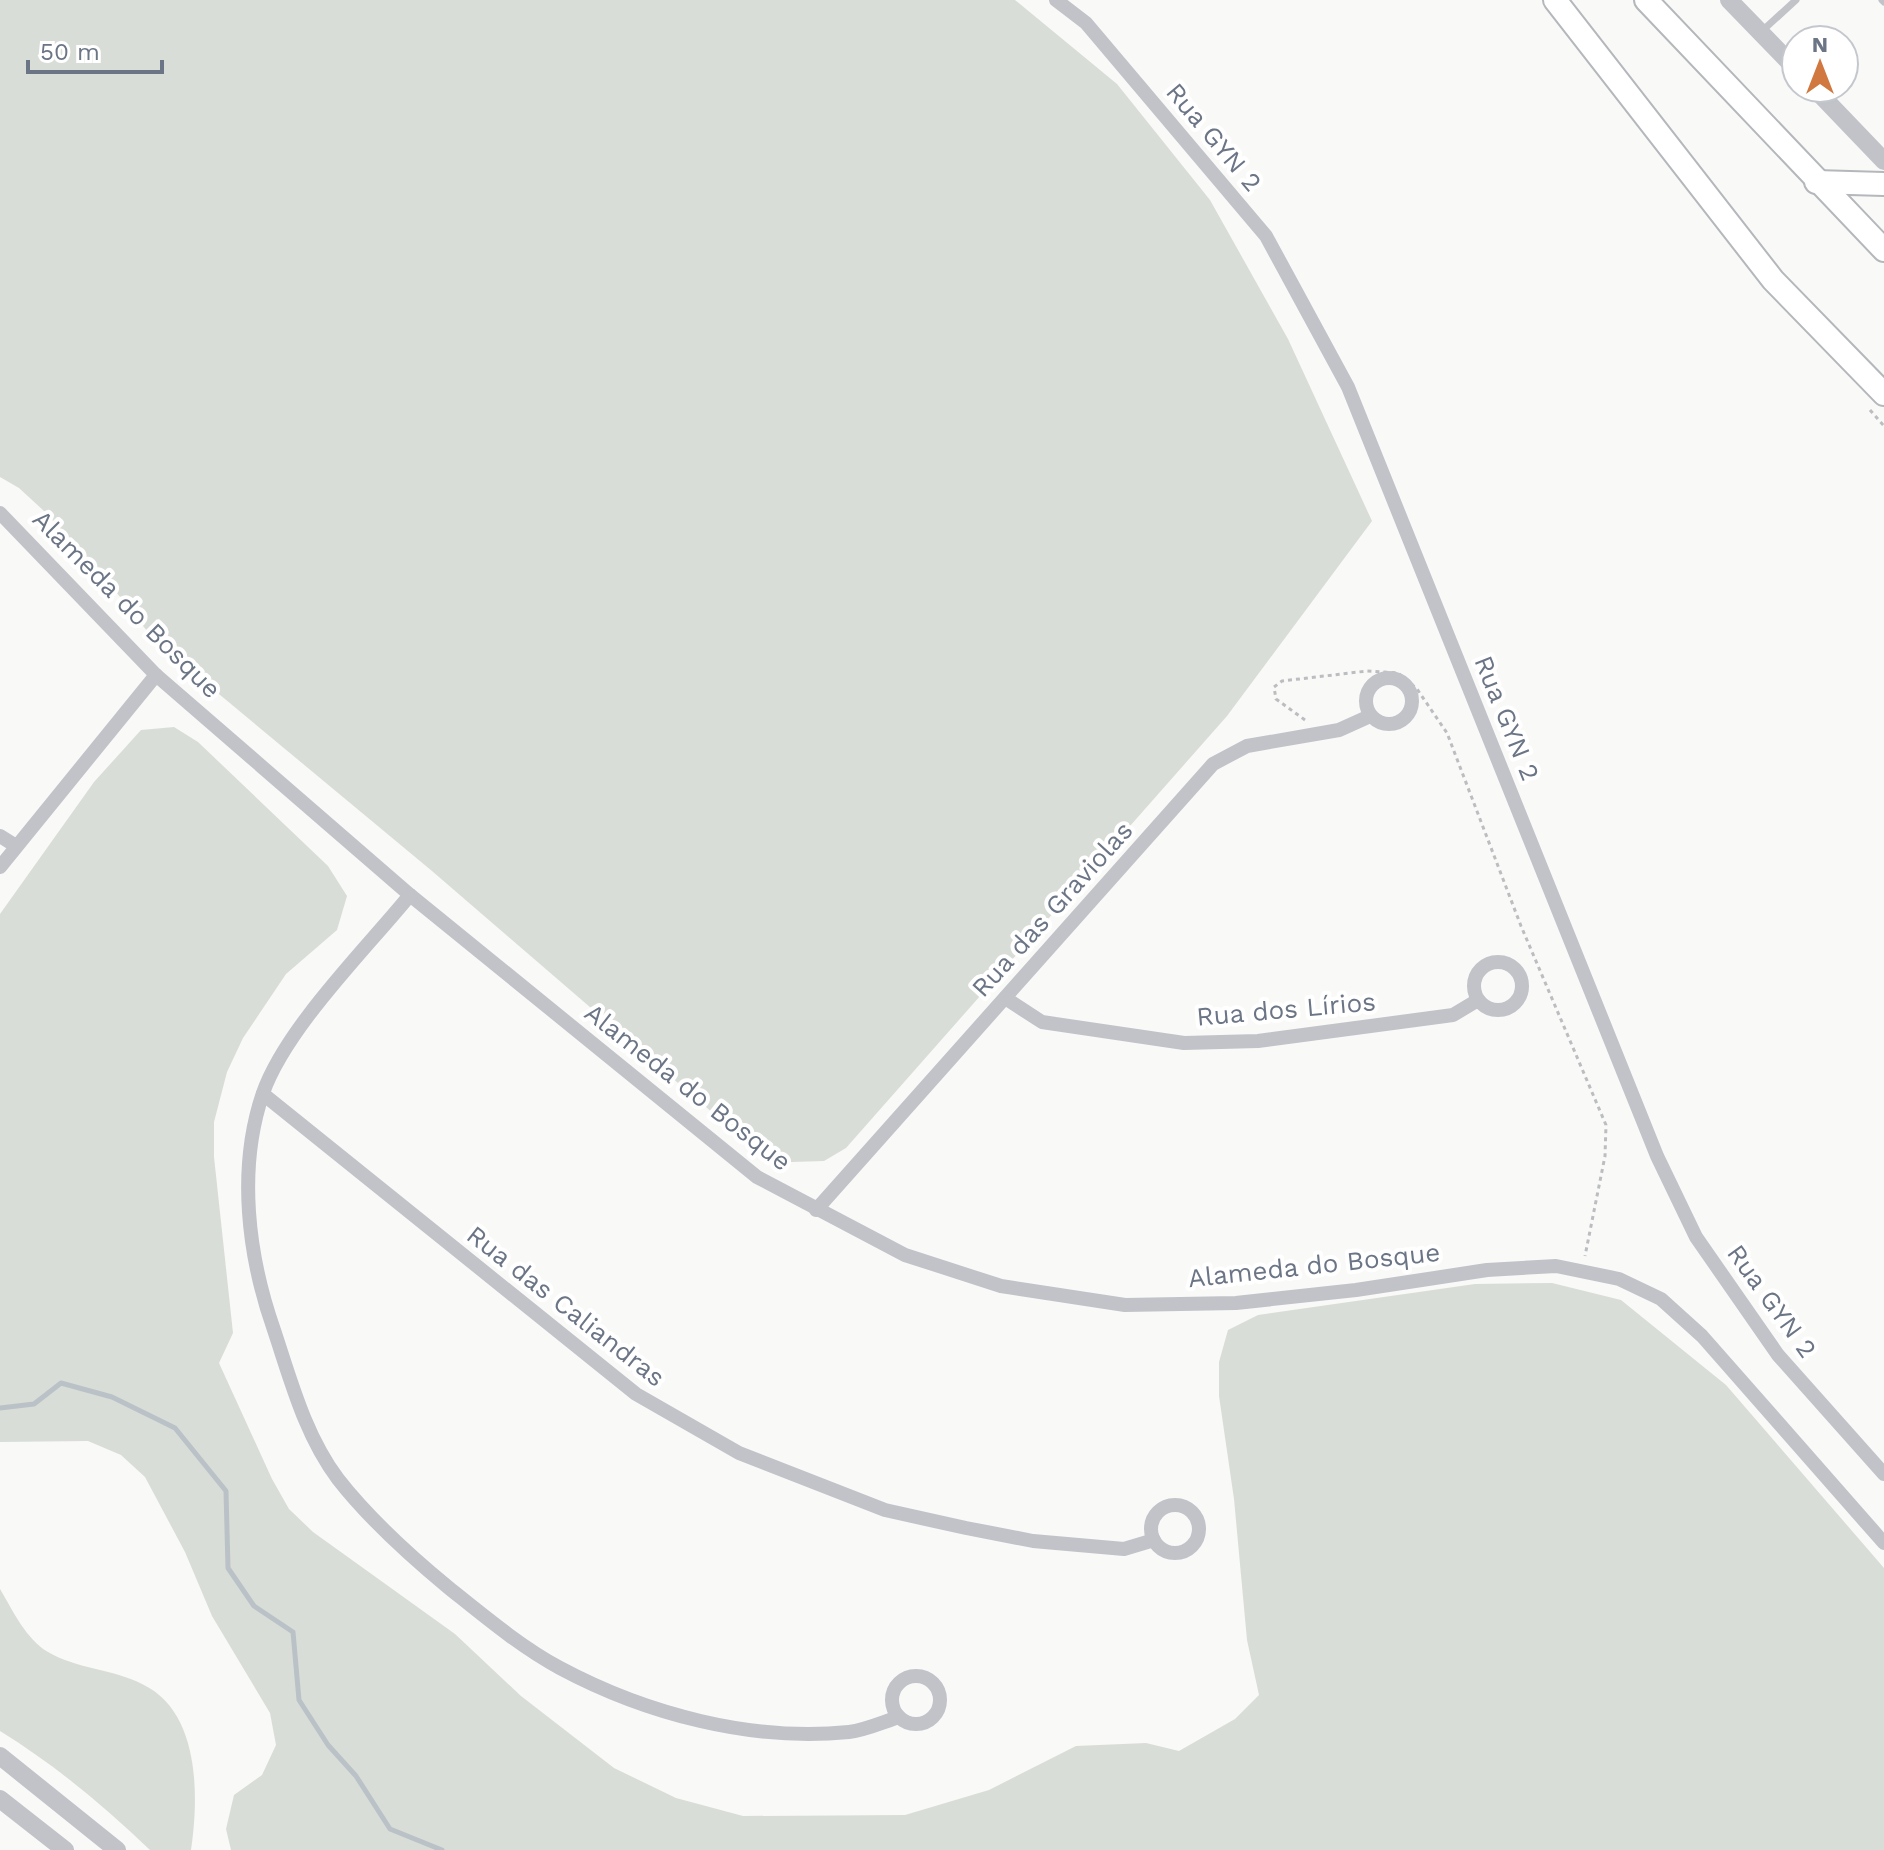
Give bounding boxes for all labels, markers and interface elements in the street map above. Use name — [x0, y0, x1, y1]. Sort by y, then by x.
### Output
scale bar — [28, 24, 162, 74]
north arrow — [1780, 24, 1860, 104]
text: N — [1812, 32, 1828, 57]
text: 50 m — [40, 38, 100, 66]
street label: Rua GYN 2 — [1160, 77, 1268, 197]
street label: Alameda do Bosque — [27, 504, 227, 704]
street label: Rua GYN 2 — [1468, 651, 1546, 785]
street label: Rua das Graviolas — [965, 815, 1139, 1003]
street label: Rua dos Lírios — [1195, 986, 1377, 1032]
street label: Alameda do Bosque — [579, 997, 797, 1177]
street label: Rua das Caliandras — [461, 1219, 671, 1393]
street label: Alameda do Bosque — [1186, 1237, 1442, 1293]
street label: Rua GYN 2 — [1721, 1239, 1823, 1363]

